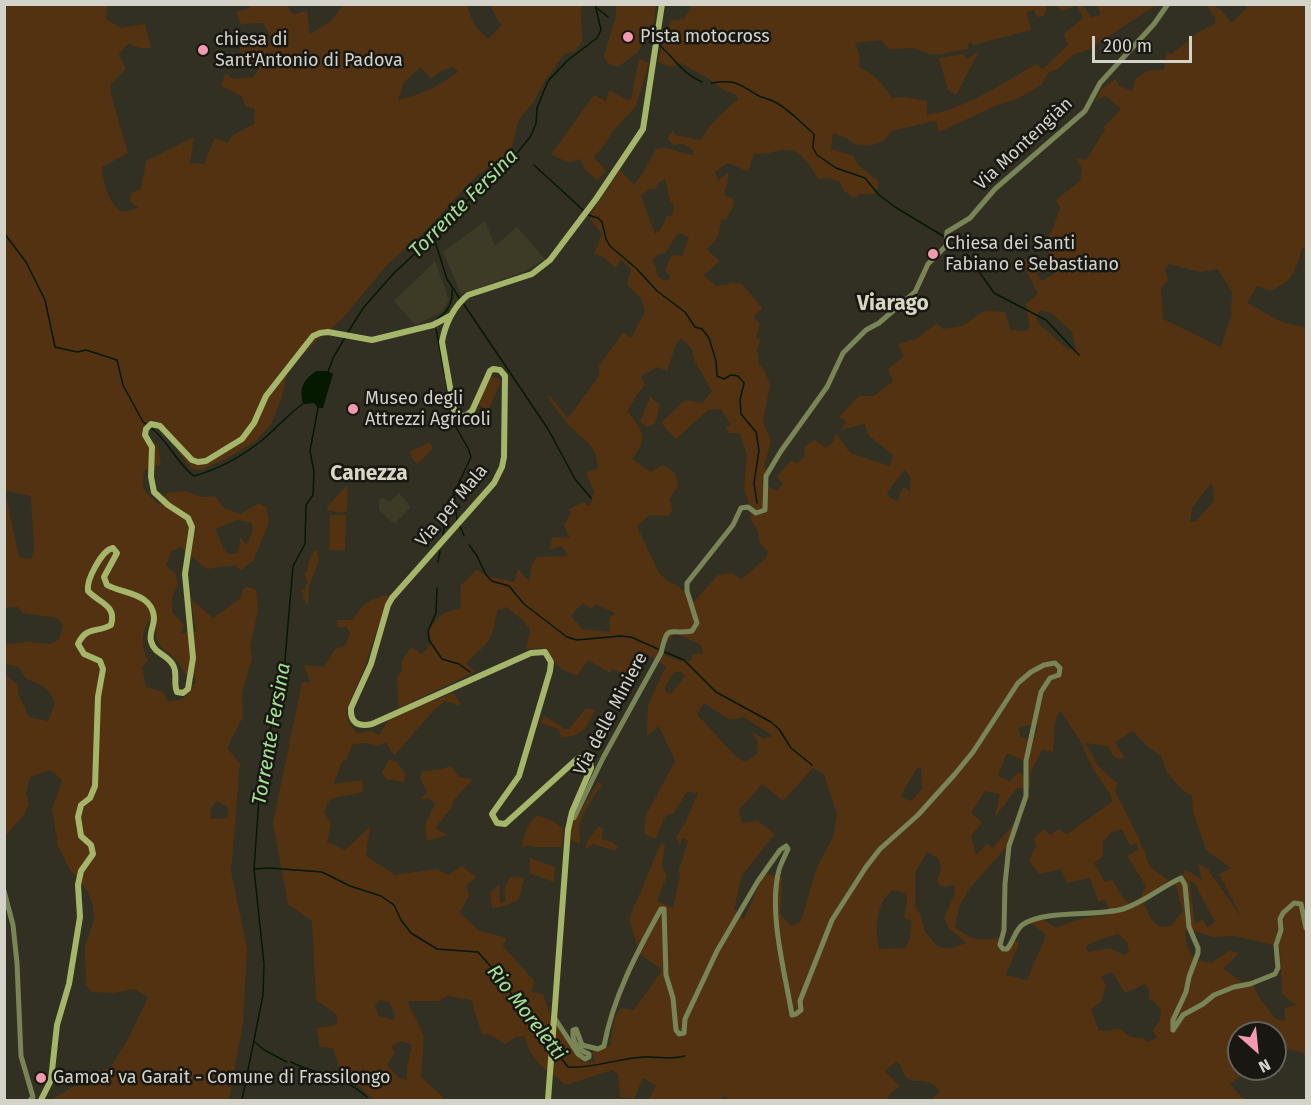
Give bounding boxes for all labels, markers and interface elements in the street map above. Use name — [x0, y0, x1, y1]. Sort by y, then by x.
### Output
scale bar — [1095, 24, 1196, 62]
place label: Pista motocross — [640, 26, 770, 48]
place label: chiesa di Sant'Antonio di Padova — [215, 29, 403, 72]
marker: Pista motocross — [621, 30, 635, 44]
text: 200 m — [1103, 35, 1152, 57]
marker: chiesa di Sant'Antonio di Padova — [196, 43, 210, 57]
street label: Via Montengiàn — [971, 93, 1077, 195]
water label: Torrente Fersina — [405, 145, 523, 263]
place label: Chiesa dei Santi Fabiano e Sebastiano — [945, 233, 1119, 276]
marker: Chiesa dei Santi Fabiano e Sebastiano — [926, 247, 940, 261]
district label: Viarago — [857, 291, 929, 317]
place label: Museo degli Attrezzi Agricoli — [365, 388, 491, 430]
marker: Museo degli Attrezzi Agricoli — [346, 402, 360, 416]
district label: Canezza — [330, 461, 408, 487]
street label: Via per Mala — [411, 461, 493, 551]
street label: Via delle Miniere — [570, 649, 652, 779]
water label: Torrente Fersina — [248, 661, 296, 807]
water label: Rio Moreletti — [481, 961, 571, 1065]
north arrow — [1227, 1021, 1287, 1081]
text: N — [1255, 1055, 1274, 1077]
place label: Gamoa' va Garait - Comune di Frassilongo — [53, 1067, 391, 1089]
marker: Gamoa' va Garait - Comune di Frassilongo — [34, 1071, 48, 1085]

